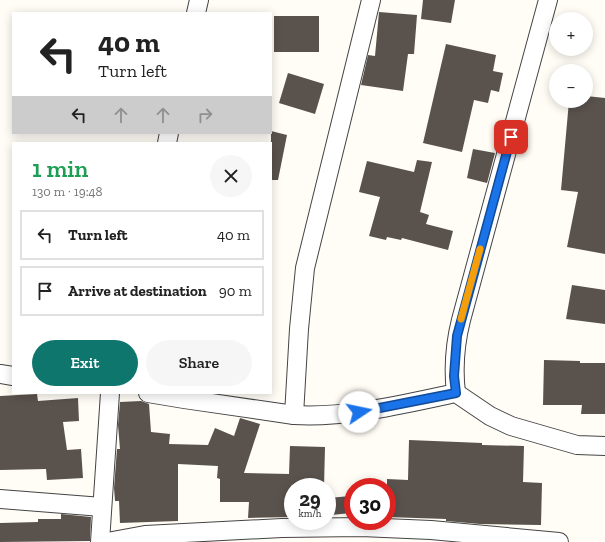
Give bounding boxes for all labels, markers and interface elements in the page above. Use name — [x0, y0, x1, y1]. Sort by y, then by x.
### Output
map controls — [549, 12, 593, 108]
button: + — [549, 12, 593, 56]
text: 40 m — [98, 26, 160, 59]
icon: left — [32, 28, 84, 80]
text: Turn left — [98, 60, 167, 82]
button: − — [549, 64, 593, 108]
icon: left — [68, 104, 90, 126]
icon: ahead — [110, 104, 132, 126]
icon: ahead — [152, 104, 174, 126]
icon: right — [194, 104, 216, 126]
pin — [494, 120, 528, 154]
icon: arrive — [500, 126, 522, 148]
text: 1 min — [32, 154, 88, 183]
button: close — [210, 155, 252, 197]
text: 130 m · 19:48 — [32, 184, 103, 199]
icon: left — [34, 224, 56, 246]
text: Turn left — [68, 226, 128, 244]
text: 40 m — [217, 226, 250, 244]
icon: arrive — [34, 280, 56, 302]
text: Arrive at destination — [68, 282, 207, 300]
text: 90 m — [219, 282, 252, 300]
button: Exit — [32, 340, 138, 386]
button: Share — [146, 340, 252, 386]
position arrow — [338, 391, 380, 433]
speed limit sign: 30 — [344, 478, 396, 530]
text: 29 — [299, 487, 321, 511]
text: km/h — [299, 508, 321, 520]

